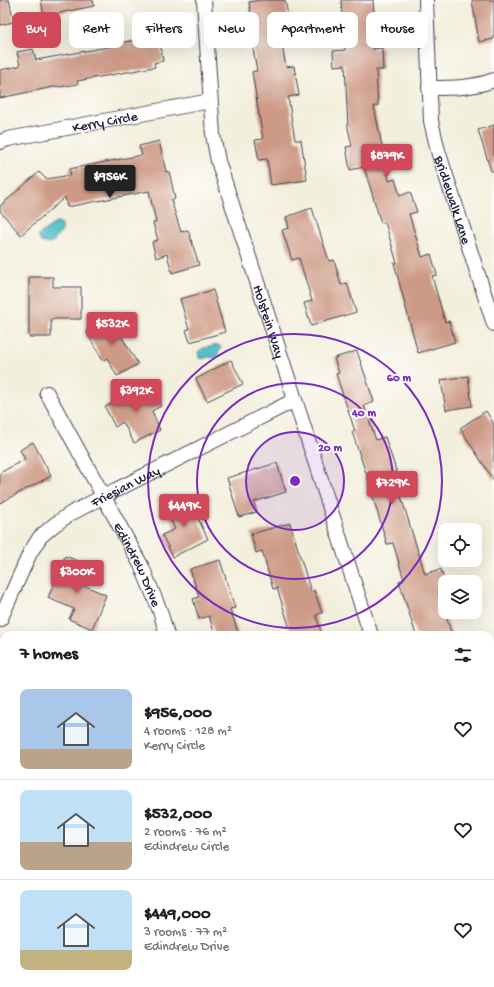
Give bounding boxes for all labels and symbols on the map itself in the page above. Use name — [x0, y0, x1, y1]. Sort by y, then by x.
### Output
street label: Kerry Circle — [71, 109, 140, 138]
pin: $879K — [359, 144, 415, 178]
street label: Bridlewalk Lane — [429, 153, 474, 247]
pin: $956K — [82, 165, 138, 199]
street label: Holstein Way — [248, 283, 287, 361]
pin: $532K — [84, 312, 140, 346]
text: 60 m — [387, 372, 412, 386]
pin: $392K — [108, 379, 164, 413]
text: 40 m — [351, 407, 376, 421]
text: 20 m — [318, 442, 343, 456]
street label: Friesian Way — [88, 463, 163, 513]
pin: $729K — [364, 471, 420, 505]
centre of rings — [288, 474, 302, 488]
pin: $449K — [156, 494, 212, 528]
street label: Edindrew Drive — [108, 520, 164, 610]
pin: $300K — [49, 560, 105, 594]

